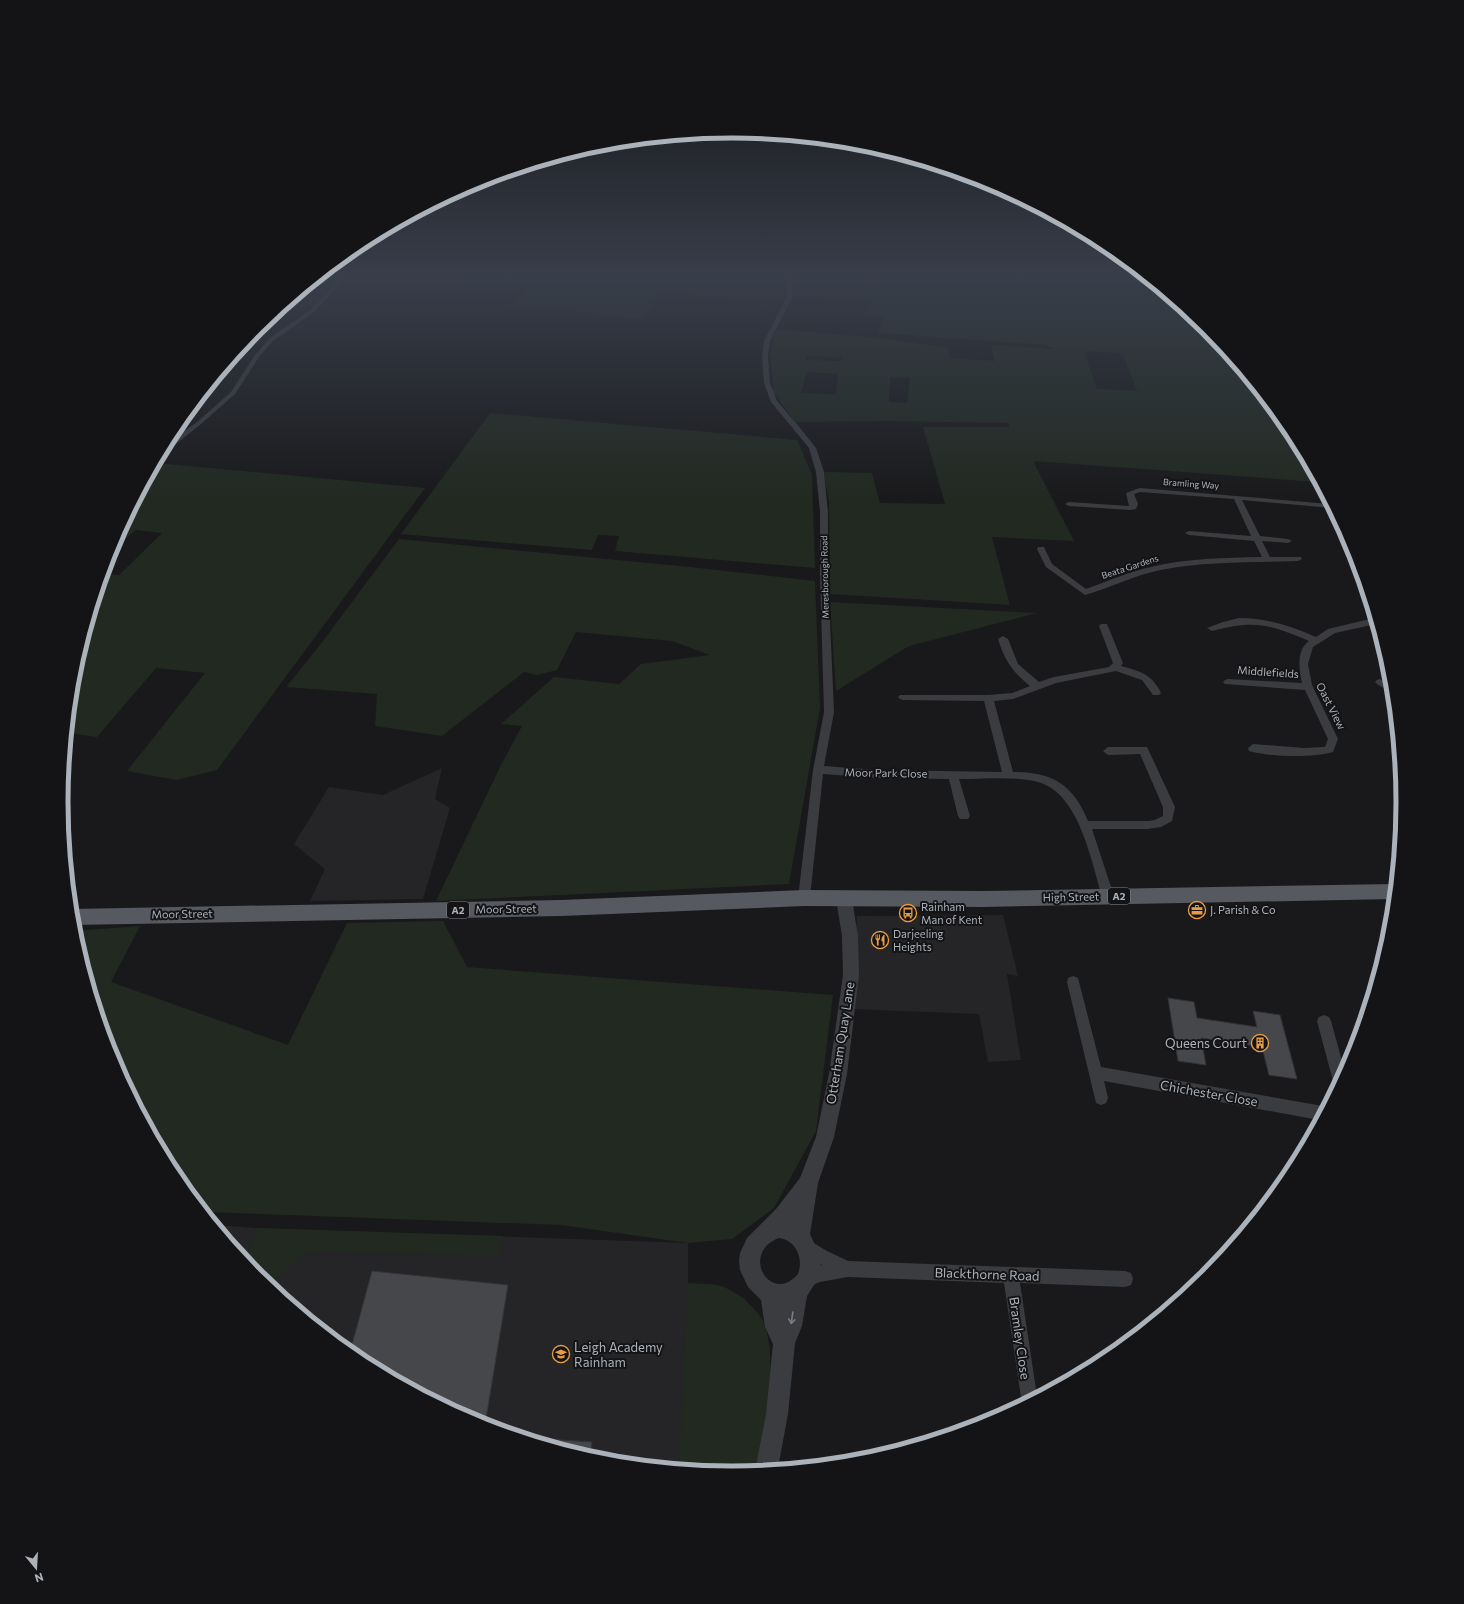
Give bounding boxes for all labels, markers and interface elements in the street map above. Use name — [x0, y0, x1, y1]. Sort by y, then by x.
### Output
street label: Bramling Way — [1163, 476, 1220, 491]
street label: Meresborough Road — [818, 535, 831, 619]
street label: Beata Gardens — [1100, 552, 1160, 581]
street label: Middlefields — [1237, 663, 1299, 680]
street label: Oast View — [1314, 680, 1349, 732]
street label: Moor Park Close — [844, 765, 928, 780]
road number: A2 — [1108, 888, 1130, 904]
street label: High Street — [1043, 889, 1100, 903]
place label: Rainham Man of Kent — [921, 900, 983, 926]
office icon: J. Parish & Co — [1187, 900, 1207, 920]
street label: Moor Street — [475, 901, 537, 916]
road number: A2 — [447, 902, 469, 918]
bus stop icon: Rainham Man of Kent — [898, 903, 918, 923]
place label: J. Parish & Co — [1210, 903, 1276, 917]
street label: Moor Street — [151, 906, 213, 921]
place label: Darjeeling Heights — [893, 927, 944, 953]
restaurant icon: Darjeeling Heights — [870, 930, 890, 950]
street label: Otterham Quay Lane — [822, 981, 858, 1105]
building icon: Queens Court — [1250, 1033, 1270, 1053]
place label: Queens Court — [1165, 1035, 1247, 1051]
street label: Chichester Close — [1159, 1077, 1259, 1109]
street label: Blackthorne Road — [934, 1264, 1040, 1284]
street label: Bramley Close — [1006, 1296, 1034, 1381]
one-way arrow — [788, 1311, 796, 1324]
place label: Leigh Academy Rainham — [574, 1339, 663, 1370]
school or university icon: Leigh Academy Rainham — [551, 1344, 571, 1364]
north arrow — [16, 1548, 56, 1588]
text: N — [33, 1571, 45, 1585]

